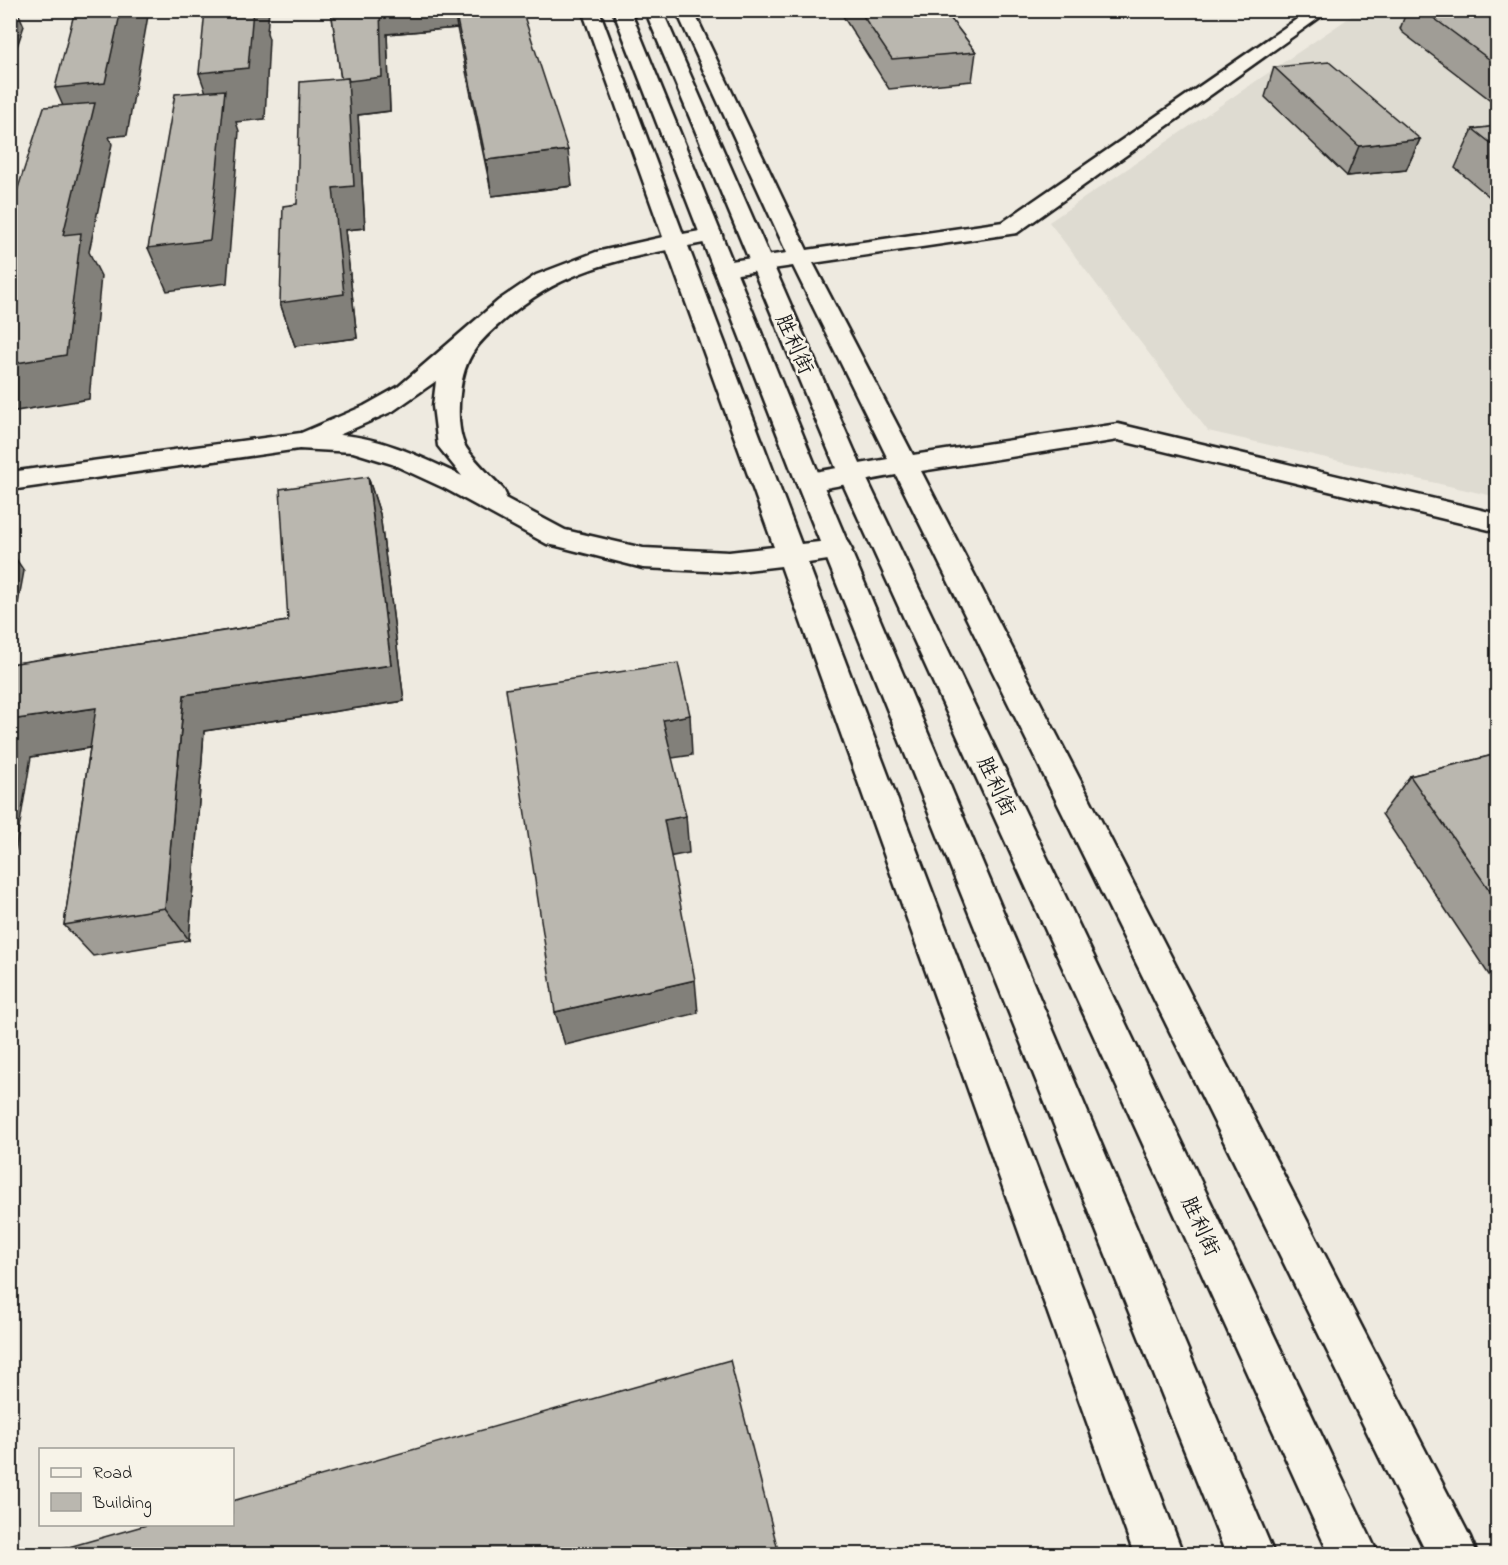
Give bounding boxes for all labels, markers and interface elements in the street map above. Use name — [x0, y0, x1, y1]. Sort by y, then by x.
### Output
street label: 胜利街 — [767, 310, 820, 380]
street label: 胜利街 — [968, 752, 1022, 822]
street label: 胜利街 — [1172, 1192, 1226, 1262]
legend — [39, 1448, 234, 1526]
text: Road — [93, 1461, 132, 1487]
text: Building — [92, 1491, 152, 1518]

